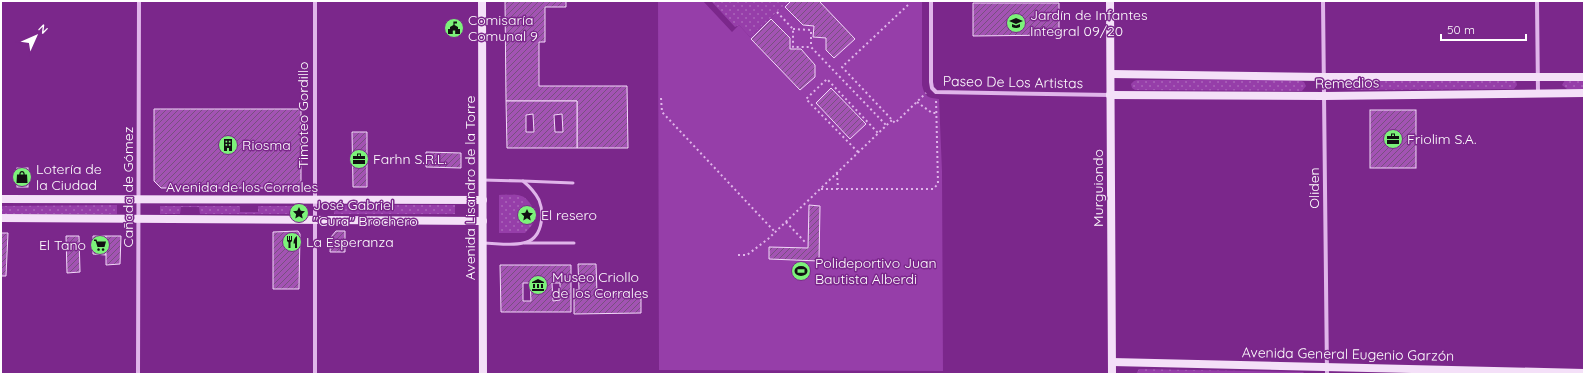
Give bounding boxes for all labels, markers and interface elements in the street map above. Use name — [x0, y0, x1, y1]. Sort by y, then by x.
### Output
place label: Jardín de Infantes Integral 09/20 — [1030, 6, 1148, 40]
place label: Comisaría Comunal 9 — [468, 11, 538, 45]
school or university icon: Jardín de Infantes Integral 09/20 — [1005, 12, 1027, 34]
north arrow — [16, 16, 56, 56]
scale bar — [1441, 16, 1526, 42]
public building icon: Comisaría Comunal 9 — [443, 17, 465, 39]
text: N — [35, 21, 51, 37]
text: 50 m — [1447, 22, 1475, 37]
street label: Timoteo Gordillo — [294, 61, 312, 169]
street label: Paseo De Los Artistas — [943, 72, 1083, 92]
street label: Remedios — [1315, 73, 1379, 93]
street label: Avenida Lisandro de la Torre — [461, 96, 479, 280]
street label: Cañada de Gómez — [119, 126, 137, 247]
office icon: Friolim S.A. — [1382, 128, 1404, 150]
place label: Friolim S.A. — [1407, 130, 1476, 148]
building icon: Riosma — [217, 134, 239, 156]
place label: Riosma — [242, 136, 291, 154]
office icon: Farhn S.R.L. — [348, 148, 370, 170]
street label: Murguiondo — [1089, 149, 1107, 227]
place label: Farhn S.R.L. — [373, 150, 447, 168]
place label: Lotería de la Ciudad — [36, 160, 102, 194]
shop icon: Lotería de la Ciudad — [11, 166, 33, 188]
street label: Oliden — [1305, 167, 1323, 209]
street label: Avenida de los Corrales — [166, 178, 318, 196]
place label: José Gabriel "Cura" Brochero — [313, 196, 418, 230]
place icon: José Gabriel "Cura" Brochero — [288, 202, 310, 224]
place icon: El resero — [516, 204, 538, 226]
place label: El resero — [541, 206, 597, 224]
restaurant icon: La Esperanza — [281, 231, 303, 253]
place label: La Esperanza — [306, 233, 394, 251]
supermarket icon: El Tano — [89, 234, 111, 256]
place label: El Tano — [39, 236, 86, 254]
place label: Polideportivo Juan Bautista Alberdi — [815, 254, 937, 288]
sports icon: Polideportivo Juan Bautista Alberdi — [790, 260, 812, 282]
place label: Museo Criollo de los Corrales — [552, 268, 648, 302]
museum icon: Museo Criollo de los Corrales — [527, 274, 549, 296]
street label: Avenida General Eugenio Garzón — [1242, 343, 1454, 365]

